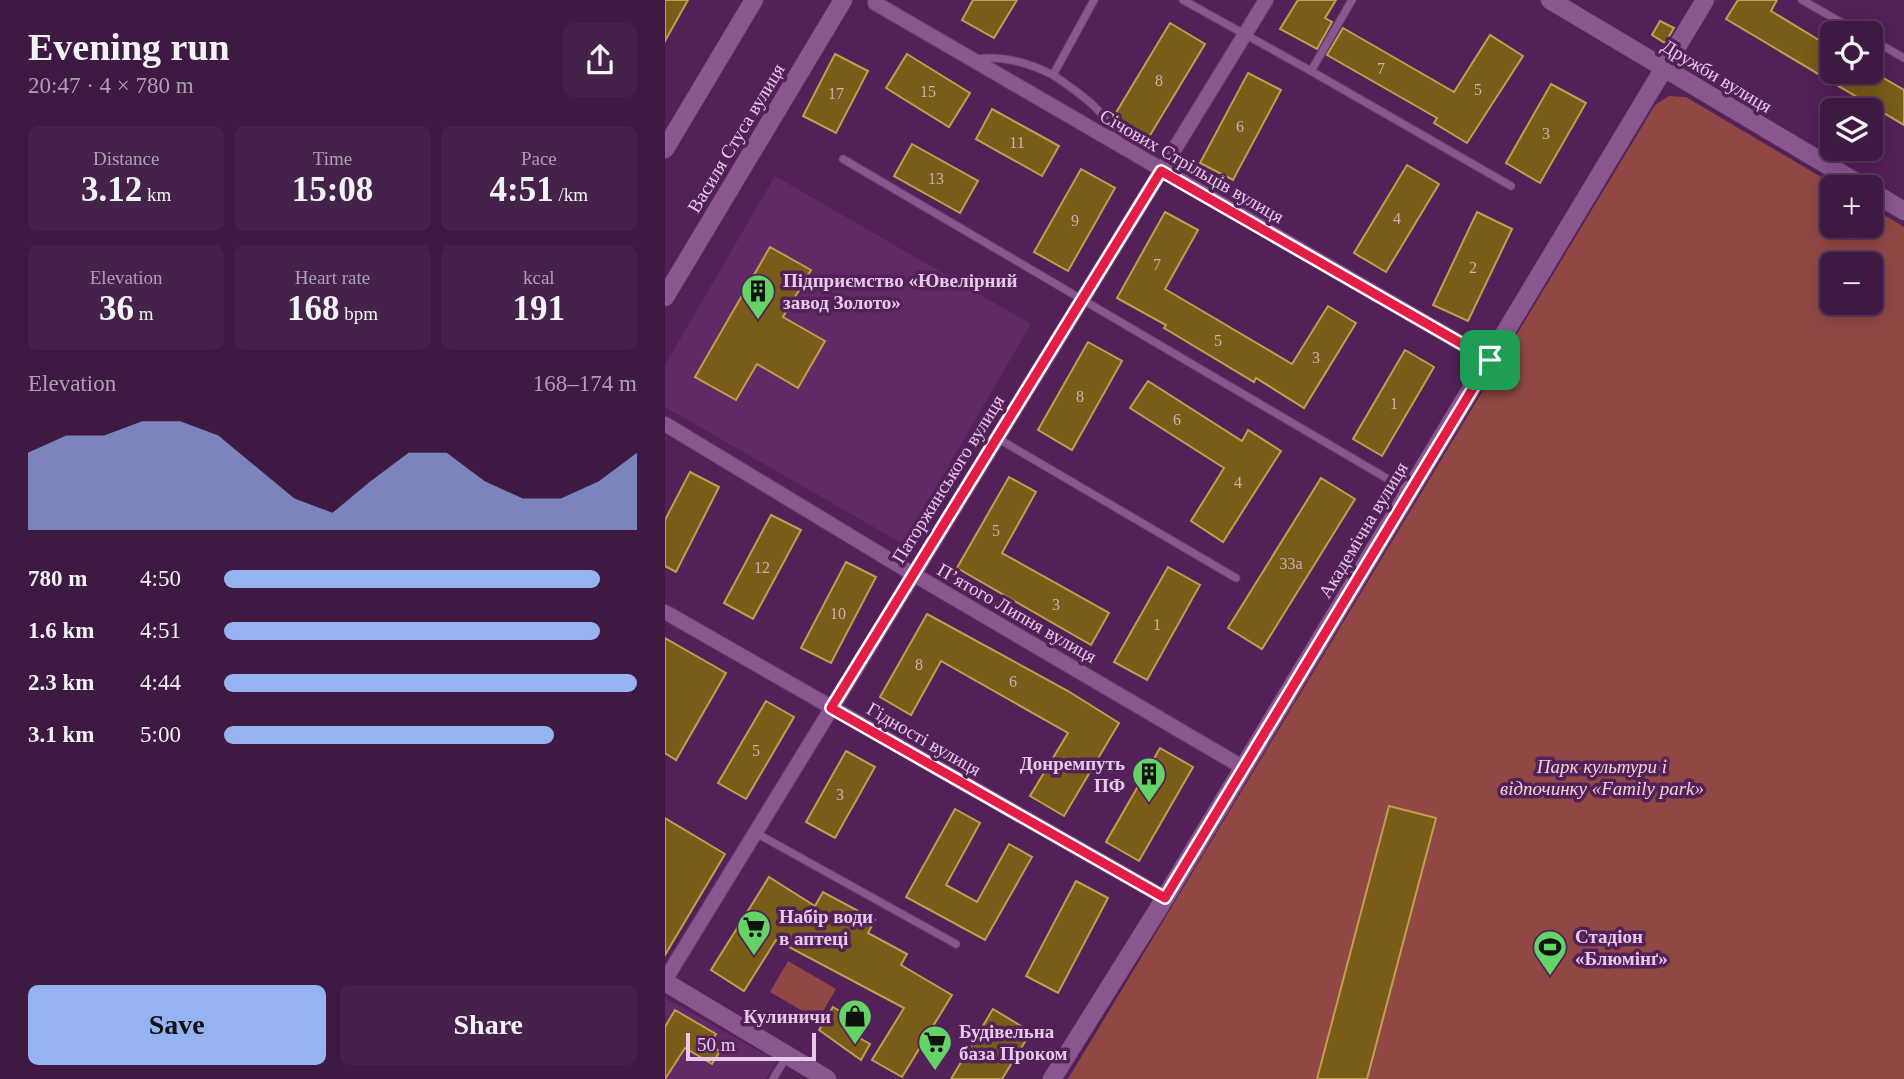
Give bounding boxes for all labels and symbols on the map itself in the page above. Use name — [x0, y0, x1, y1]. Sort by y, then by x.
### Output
street label: Дружби вулиця — [1658, 35, 1776, 117]
street label: Василя Стуса вулиця — [683, 59, 789, 216]
house number: 7 — [1377, 60, 1385, 77]
house number: 8 — [1155, 72, 1163, 89]
house number: 5 — [1474, 81, 1482, 98]
house number: 15 — [920, 83, 936, 100]
house number: 17 — [828, 85, 844, 102]
street label: Січових Стрільців вулиця — [1096, 105, 1288, 227]
house number: 6 — [1236, 118, 1244, 135]
house number: 3 — [1542, 125, 1550, 142]
house number: 11 — [1009, 134, 1025, 151]
house number: 13 — [928, 170, 944, 187]
house number: 4 — [1393, 210, 1401, 227]
house number: 9 — [1071, 212, 1079, 229]
house number: 7 — [1153, 256, 1161, 273]
house number: 2 — [1469, 259, 1477, 276]
place label: Підприємство «Ювелірний завод Золото» — [783, 270, 1017, 313]
building icon: Підприємство «Ювелірний завод Золото» — [739, 272, 777, 321]
pin — [1460, 330, 1520, 390]
house number: 5 — [1214, 332, 1222, 349]
house number: 3 — [1312, 349, 1320, 366]
house number: 8 — [1076, 388, 1084, 405]
street label: Паторжинського вулиця — [888, 391, 1008, 567]
house number: 1 — [1390, 395, 1398, 412]
house number: 6 — [1173, 411, 1181, 428]
street label: Академічна вулиця — [1314, 458, 1412, 602]
house number: 4 — [1234, 474, 1242, 491]
house number: 5 — [992, 522, 1000, 539]
house number: 33а — [1279, 555, 1303, 572]
house number: 12 — [754, 559, 770, 576]
street label: П’ятого Липня вулиця — [934, 559, 1101, 667]
house number: 3 — [1052, 596, 1060, 613]
house number: 10 — [830, 605, 846, 622]
house number: 1 — [1153, 616, 1161, 633]
house number: 8 — [915, 656, 923, 673]
house number: 6 — [1009, 673, 1017, 690]
street label: Гідності вулиця — [863, 698, 985, 780]
house number: 5 — [752, 742, 760, 759]
place label: Донремпуть ПФ — [1020, 753, 1125, 796]
building icon: Донремпуть ПФ — [1130, 755, 1168, 804]
park label: Парк культури і відпочинку «Family park» — [1500, 756, 1704, 799]
house number: 3 — [836, 786, 844, 803]
place label: Набір води в аптеці — [779, 906, 873, 949]
supermarket icon: Набір води в аптеці — [735, 908, 773, 957]
place label: Стадіон «Блюмінґ» — [1575, 926, 1668, 969]
sports icon: Стадіон «Блюмінґ» — [1531, 928, 1569, 977]
shop icon: Кулиничи — [836, 997, 874, 1046]
place label: Кулиничи — [744, 1006, 831, 1027]
place label: Будівельна база Проком — [959, 1021, 1068, 1064]
supermarket icon: Будівельна база Проком — [916, 1023, 954, 1072]
scale bar — [686, 1030, 815, 1062]

